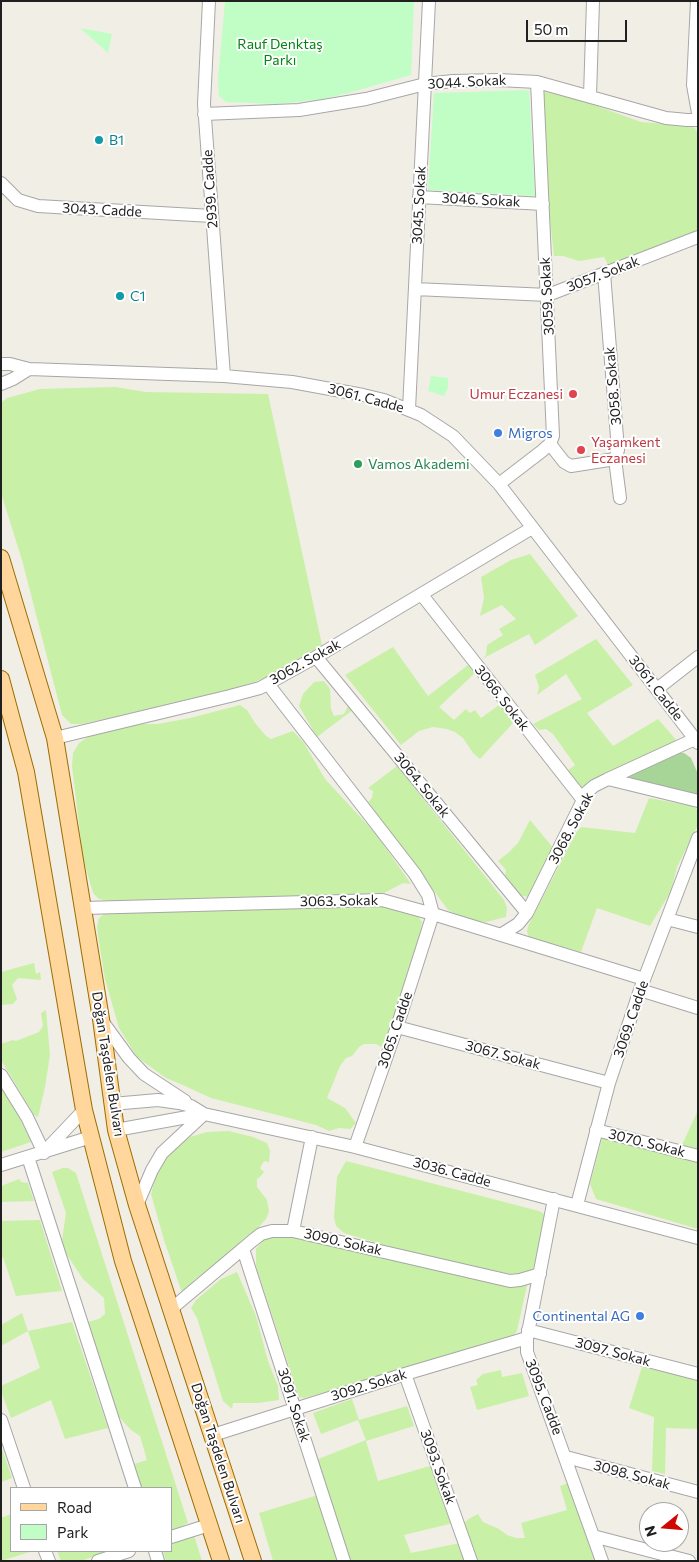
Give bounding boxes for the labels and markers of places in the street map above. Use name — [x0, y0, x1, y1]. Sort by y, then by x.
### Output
place label: B1 — [109, 132, 124, 148]
marker: B1 — [93, 134, 105, 146]
place label: C1 — [130, 288, 146, 304]
marker: C1 — [114, 290, 126, 302]
place label: Umur Eczanesi — [470, 386, 563, 402]
marker: Umur Eczanesi — [567, 388, 579, 400]
place label: Migros — [508, 425, 553, 441]
marker: Migros — [492, 427, 504, 439]
place label: Yaşamkent Eczanesi — [591, 434, 660, 467]
marker: Yaşamkent Eczanesi — [575, 444, 587, 456]
place label: Vamos Akademi — [368, 456, 470, 472]
marker: Vamos Akademi — [352, 458, 364, 470]
place label: Continental AG — [532, 1308, 630, 1324]
marker: Continental AG — [634, 1310, 646, 1322]

